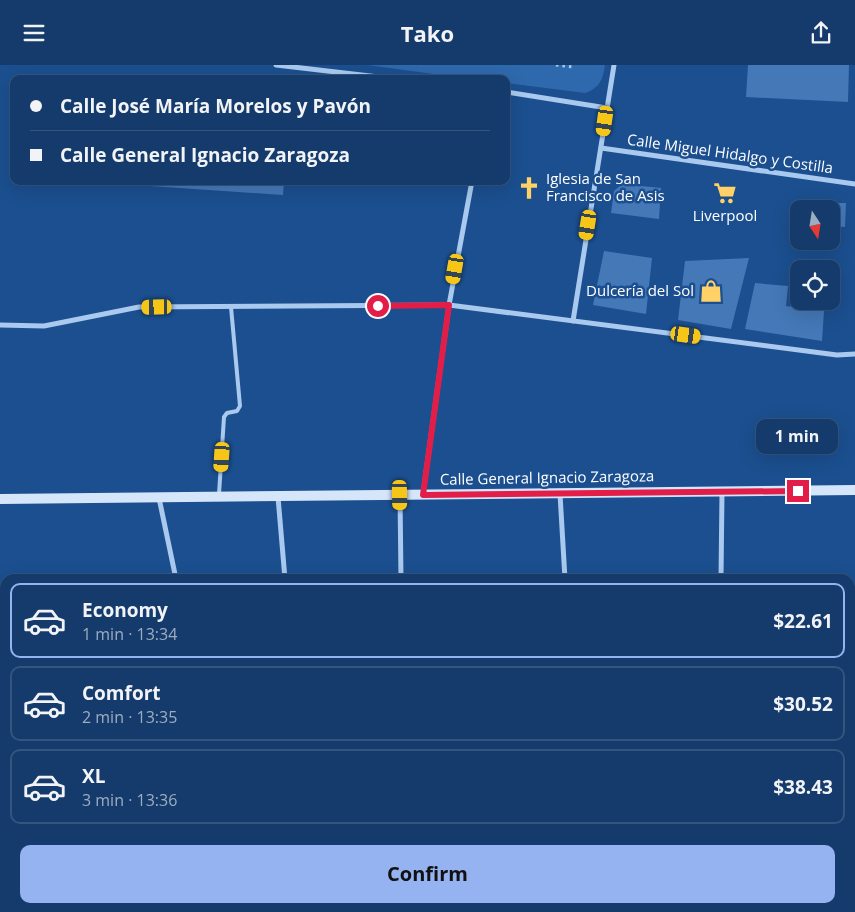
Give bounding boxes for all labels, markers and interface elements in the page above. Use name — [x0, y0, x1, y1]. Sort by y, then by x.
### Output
text: Tako — [401, 18, 454, 48]
icon: menu — [20, 19, 48, 47]
icon: share — [807, 19, 835, 47]
text: Calle José María Morelos y Pavón — [60, 93, 371, 119]
car — [595, 105, 614, 137]
street label: Calle Miguel Hidalgo y Costilla — [626, 129, 834, 177]
text: Calle General Ignacio Zaragoza — [60, 142, 350, 168]
place label: Iglesia de San Francisco de Asis — [546, 168, 665, 205]
church icon: Iglesia de San Francisco de Asis — [516, 175, 542, 201]
supermarket icon: Liverpool — [712, 180, 738, 206]
north arrow — [790, 200, 840, 250]
map controls — [790, 200, 840, 310]
place label: Liverpool — [693, 205, 757, 225]
car — [578, 209, 597, 241]
car — [445, 253, 464, 285]
button: locate — [790, 260, 840, 310]
shop icon: Dulcería del Sol — [698, 278, 724, 304]
place label: Dulcería del Sol — [586, 280, 694, 300]
route start — [367, 295, 389, 317]
car — [141, 299, 172, 315]
car — [670, 325, 701, 345]
callout: 1 min — [757, 419, 839, 453]
text: 1 min — [775, 425, 819, 447]
car — [213, 442, 230, 472]
street label: Calle General Ignacio Zaragoza — [440, 465, 654, 489]
car — [392, 480, 407, 510]
route end — [787, 480, 809, 502]
text: Economy — [82, 597, 168, 623]
icon: car — [22, 598, 67, 643]
text: $22.61 — [773, 608, 833, 634]
text: 1 min · 13:34 — [82, 623, 177, 645]
text: Comfort — [82, 680, 161, 706]
icon: car — [22, 681, 67, 726]
text: $30.52 — [773, 691, 833, 717]
text: 2 min · 13:35 — [82, 706, 177, 728]
text: XL — [82, 763, 105, 789]
icon: car — [22, 764, 67, 809]
text: $38.43 — [773, 774, 833, 800]
text: 3 min · 13:36 — [82, 789, 177, 811]
button: Confirm — [20, 845, 835, 903]

